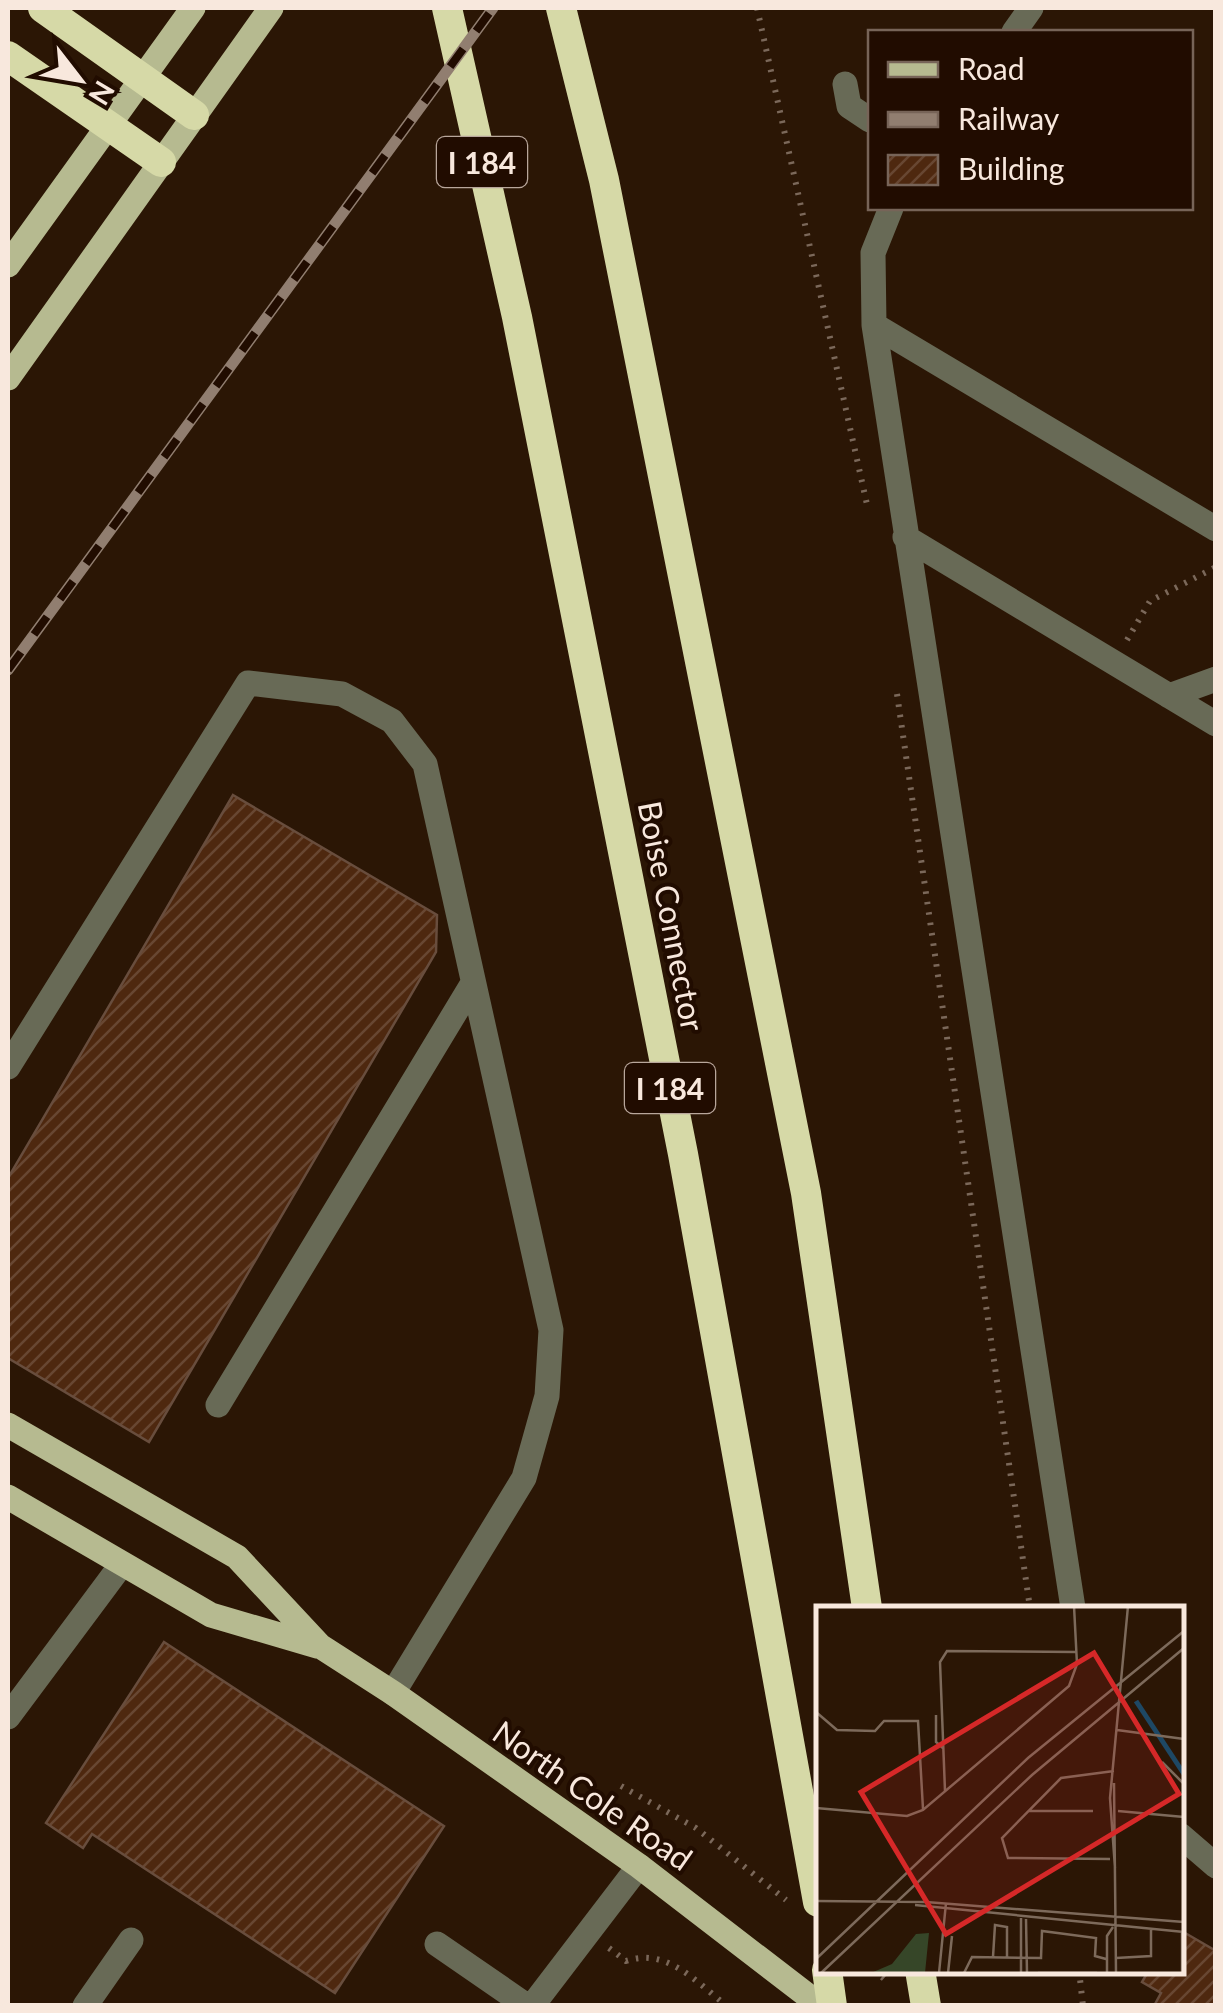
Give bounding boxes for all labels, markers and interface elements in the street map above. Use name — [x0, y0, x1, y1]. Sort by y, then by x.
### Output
north arrow — [30, 30, 130, 130]
legend — [868, 30, 1193, 210]
text: Road — [958, 50, 1025, 86]
text: N — [82, 75, 122, 111]
text: Railway — [958, 100, 1060, 136]
road number: I 184 — [437, 137, 527, 187]
text: Building — [958, 150, 1064, 186]
street label: Boise Connector — [631, 798, 713, 1035]
road number: I 184 — [625, 1063, 715, 1113]
inset map — [816, 1606, 1183, 1973]
street label: North Cole Road — [486, 1712, 700, 1878]

